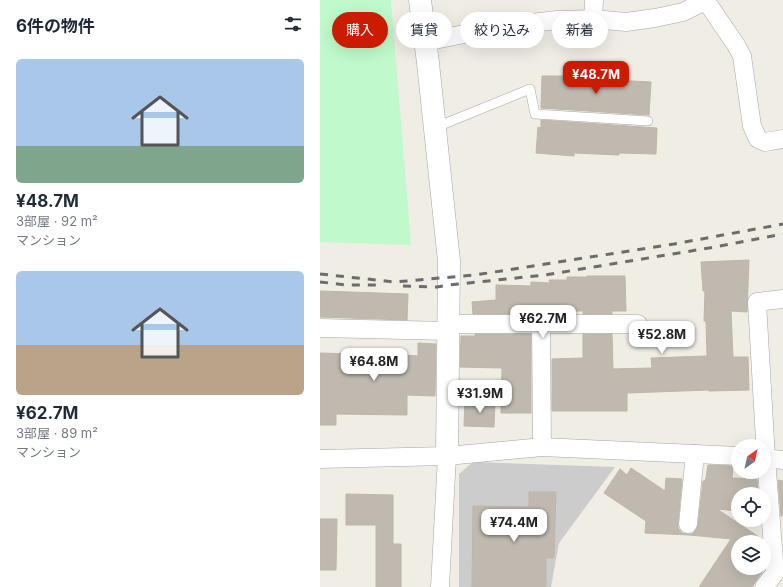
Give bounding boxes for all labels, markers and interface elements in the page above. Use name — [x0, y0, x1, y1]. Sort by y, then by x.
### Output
chip: 購入 — [332, 12, 388, 48]
chip: 賃貸 — [396, 12, 452, 48]
chip: 絞り込み — [460, 12, 544, 48]
chip: 新着 — [552, 12, 608, 48]
icon: filters — [282, 13, 304, 35]
text: 6件の物件 — [16, 16, 95, 36]
pin: ¥48.7M — [563, 61, 629, 95]
text: ¥48.7M — [572, 66, 620, 82]
icon: home — [124, 85, 196, 157]
text: ¥48.7M — [16, 191, 79, 211]
text: 3部屋 · 92 m² — [16, 213, 98, 229]
text: マンション — [16, 232, 81, 248]
icon: home — [124, 297, 196, 369]
pin: ¥62.7M — [510, 305, 576, 339]
text: ¥62.7M — [519, 310, 567, 326]
pin: ¥52.8M — [629, 321, 695, 355]
text: ¥52.8M — [638, 326, 686, 342]
pin: ¥64.8M — [341, 348, 407, 382]
text: ¥64.8M — [350, 353, 398, 369]
pin: ¥31.9M — [447, 380, 513, 414]
text: ¥31.9M — [457, 385, 503, 401]
text: ¥62.7M — [16, 403, 78, 423]
text: 3部屋 · 89 m² — [16, 425, 98, 441]
north arrow — [731, 439, 771, 479]
map controls — [731, 439, 771, 575]
text: マンション — [16, 444, 81, 460]
button: locate — [731, 487, 771, 527]
pin: ¥74.4M — [481, 509, 547, 543]
text: ¥74.4M — [490, 514, 538, 530]
button: layers — [731, 535, 771, 575]

